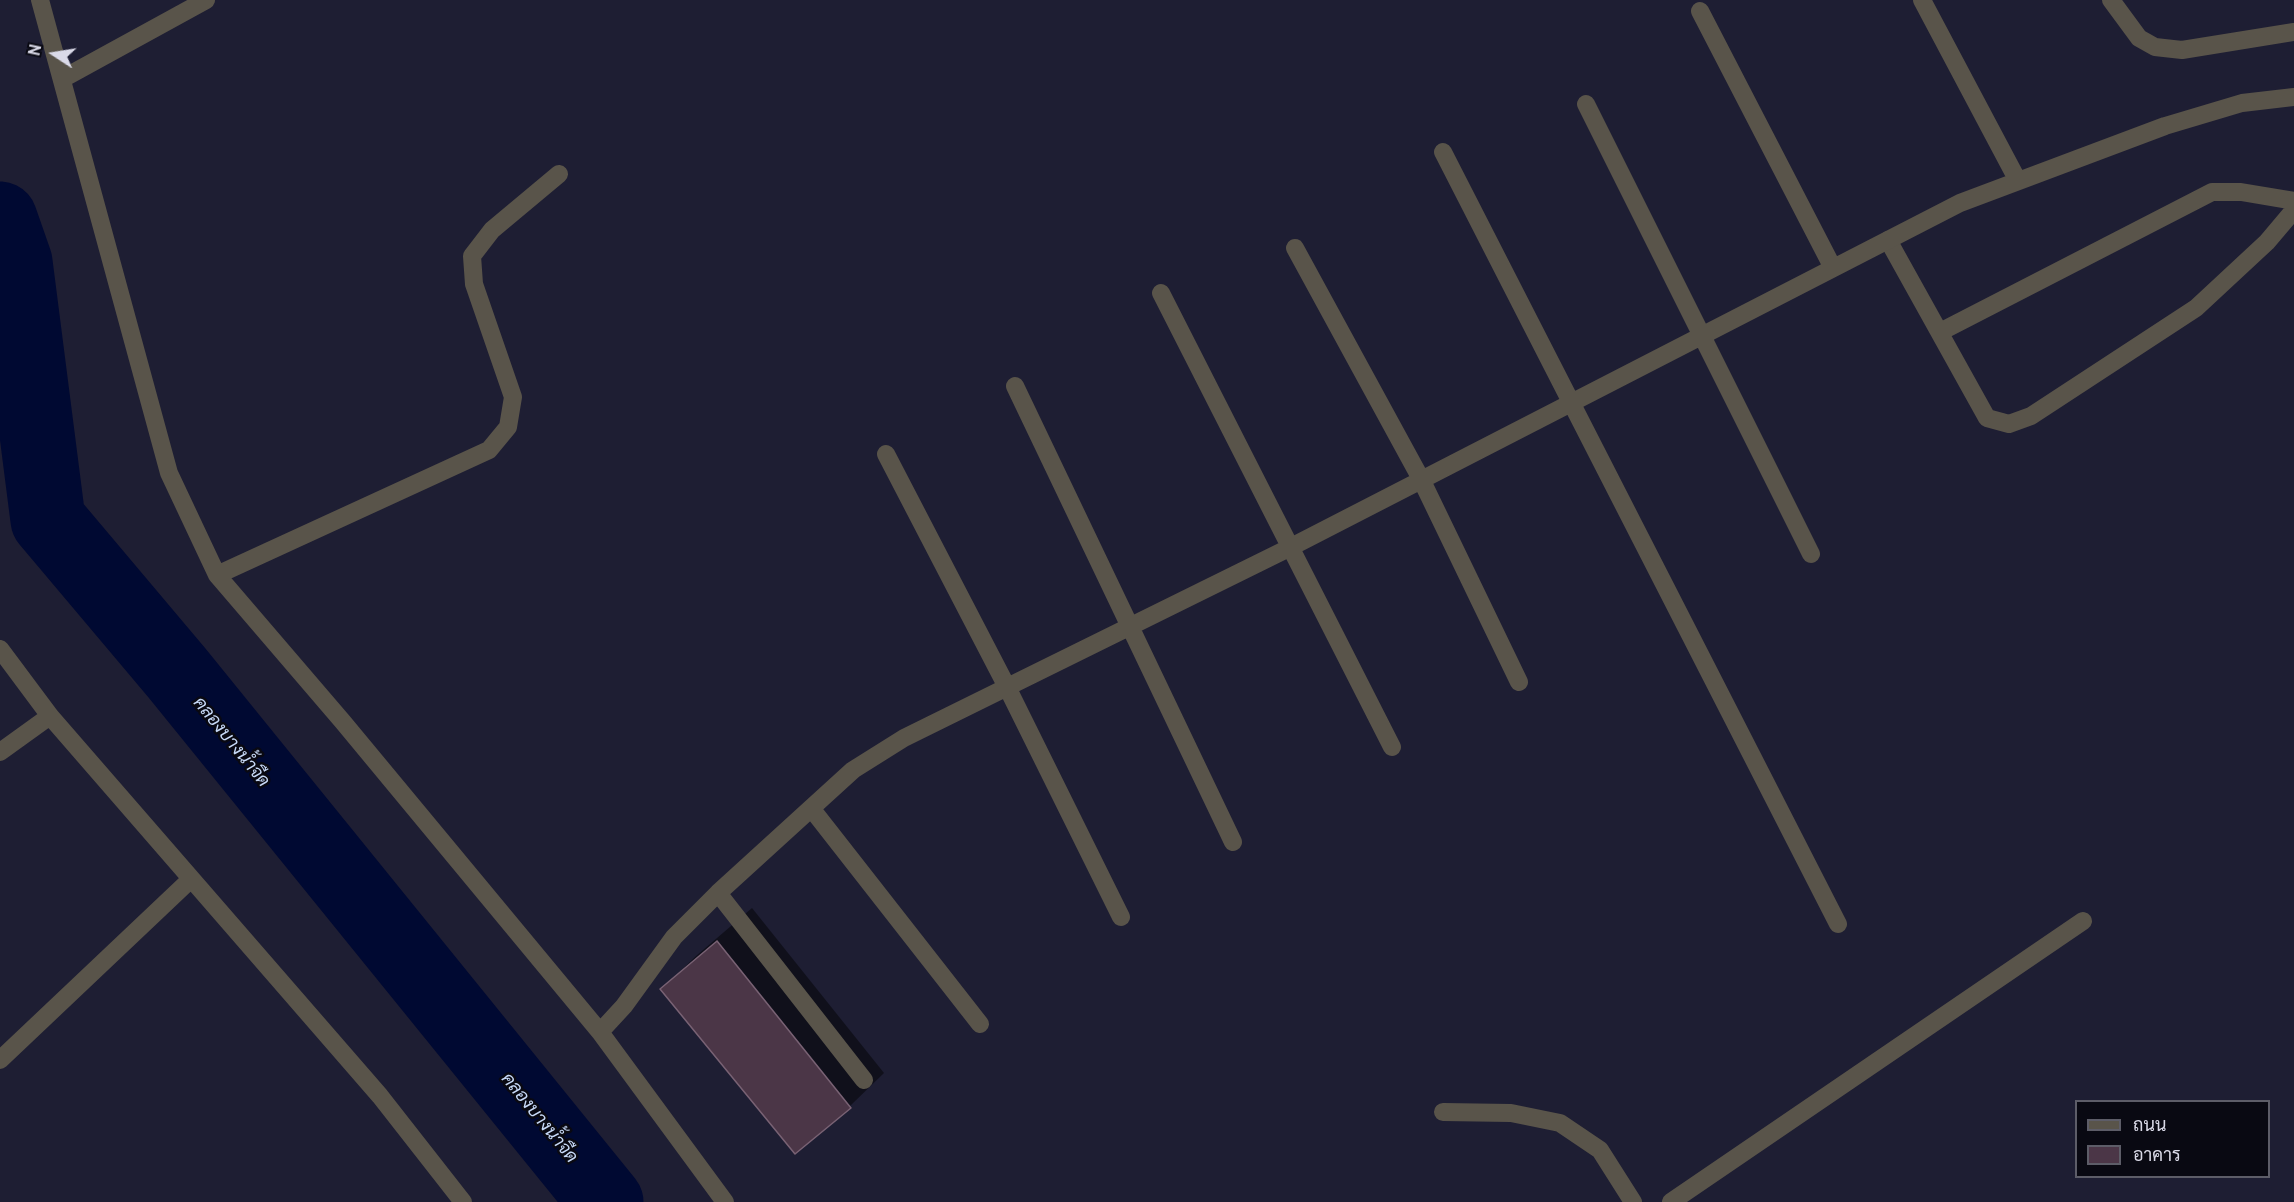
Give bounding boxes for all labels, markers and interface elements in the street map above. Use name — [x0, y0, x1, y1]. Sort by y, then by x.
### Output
north arrow — [24, 24, 84, 84]
text: N — [25, 43, 47, 58]
water label: คลองบางน้ำจืด — [187, 694, 273, 792]
water label: คลองบางน้ำจืด — [495, 1070, 581, 1168]
legend — [2075, 1100, 2270, 1178]
text: ถนน — [2133, 1115, 2166, 1138]
text: อาคาร — [2133, 1145, 2181, 1168]

